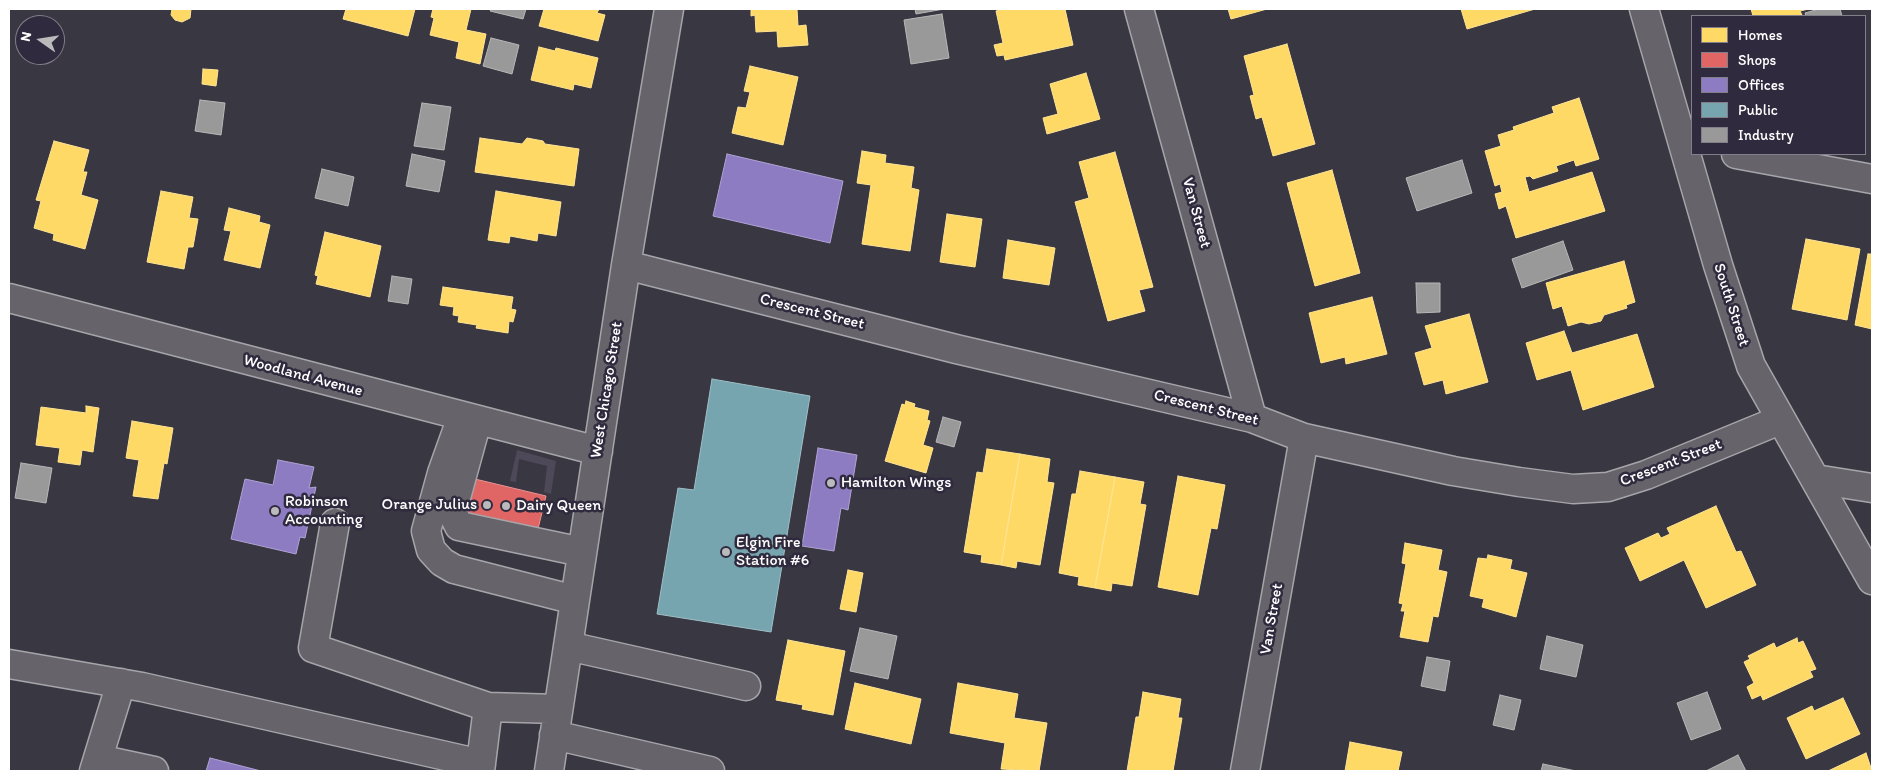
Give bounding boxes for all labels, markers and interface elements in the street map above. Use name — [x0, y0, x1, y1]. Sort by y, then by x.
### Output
north arrow — [15, 15, 65, 65]
legend — [1691, 15, 1866, 155]
text: Homes — [1738, 26, 1782, 44]
text: N — [17, 30, 35, 43]
text: Shops — [1738, 51, 1776, 69]
text: Offices — [1738, 76, 1785, 94]
text: Public — [1738, 101, 1778, 119]
text: Industry — [1738, 126, 1794, 144]
street label: Van Street — [1177, 176, 1215, 250]
street label: South Street — [1709, 261, 1753, 349]
street label: Crescent Street — [758, 290, 866, 334]
street label: West Chicago Street — [587, 320, 627, 460]
street label: Woodland Avenue — [241, 351, 365, 401]
street label: Crescent Street — [1152, 386, 1260, 430]
street label: Crescent Street — [1617, 435, 1725, 491]
place label: Hamilton Wings — [841, 473, 951, 493]
marker: Hamilton Wings — [825, 477, 837, 489]
place label: Robinson Accounting — [285, 492, 363, 530]
place label: Orange Julius — [382, 495, 477, 515]
place label: Dairy Queen — [516, 496, 601, 516]
marker: Orange Julius — [481, 499, 493, 511]
marker: Dairy Queen — [500, 500, 512, 512]
marker: Robinson Accounting — [269, 505, 281, 517]
place label: Elgin Fire Station #6 — [736, 533, 809, 571]
marker: Elgin Fire Station #6 — [720, 546, 732, 558]
street label: Van Street — [1256, 582, 1288, 656]

